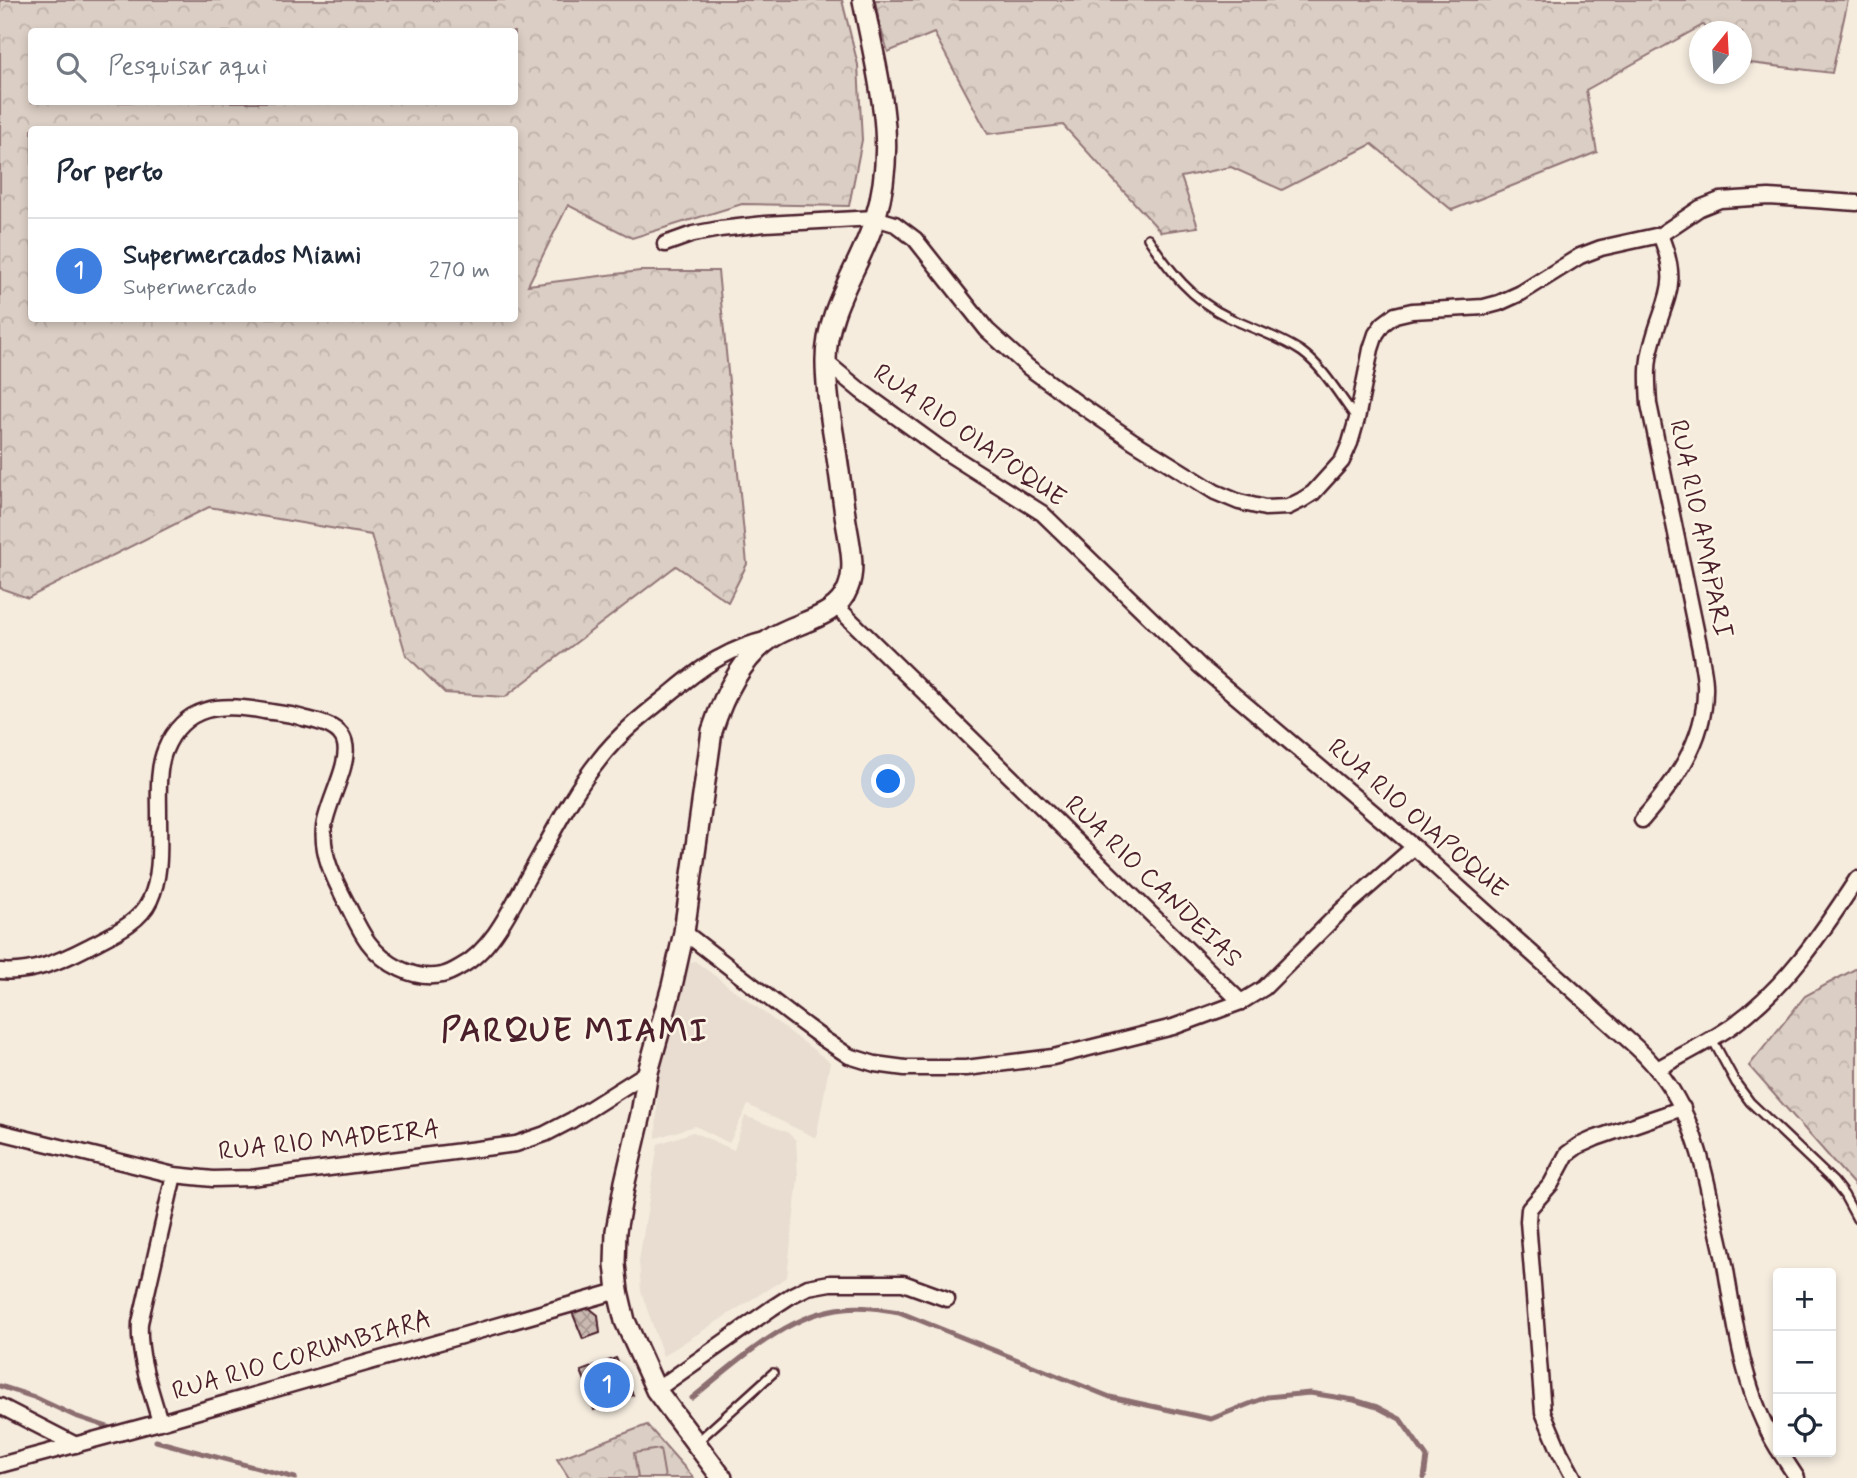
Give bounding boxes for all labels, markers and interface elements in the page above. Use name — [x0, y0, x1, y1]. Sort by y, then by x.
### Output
north arrow — [1689, 21, 1752, 84]
search box — [28, 28, 518, 105]
icon: search — [52, 48, 90, 86]
text: Pesquisar aqui — [108, 50, 267, 84]
text: Por perto — [56, 152, 163, 191]
text: Supermercados Miami — [123, 239, 361, 273]
text: 1 — [74, 256, 84, 286]
text: 270 m — [429, 256, 490, 286]
text: Supermercado — [123, 273, 257, 303]
street label: RUA RIO OIAPOQUE — [866, 357, 1072, 515]
street label: RUA RIO AMAPARI — [1660, 417, 1740, 641]
street label: RUA RIO OIAPOQUE — [1320, 731, 1514, 907]
your location — [871, 764, 905, 798]
street label: RUA RIO CANDEIAS — [1057, 788, 1249, 976]
district label: PARQUE MIAMI — [441, 1010, 709, 1054]
street label: RUA RIO MADEIRA — [217, 1112, 441, 1170]
map controls — [1773, 1268, 1836, 1457]
button: + — [1773, 1268, 1836, 1331]
street label: RUA RIO CORUMBIARA — [168, 1303, 436, 1409]
button: − — [1773, 1331, 1836, 1394]
pin: 1 — [584, 1359, 630, 1411]
button: locate — [1773, 1394, 1836, 1457]

